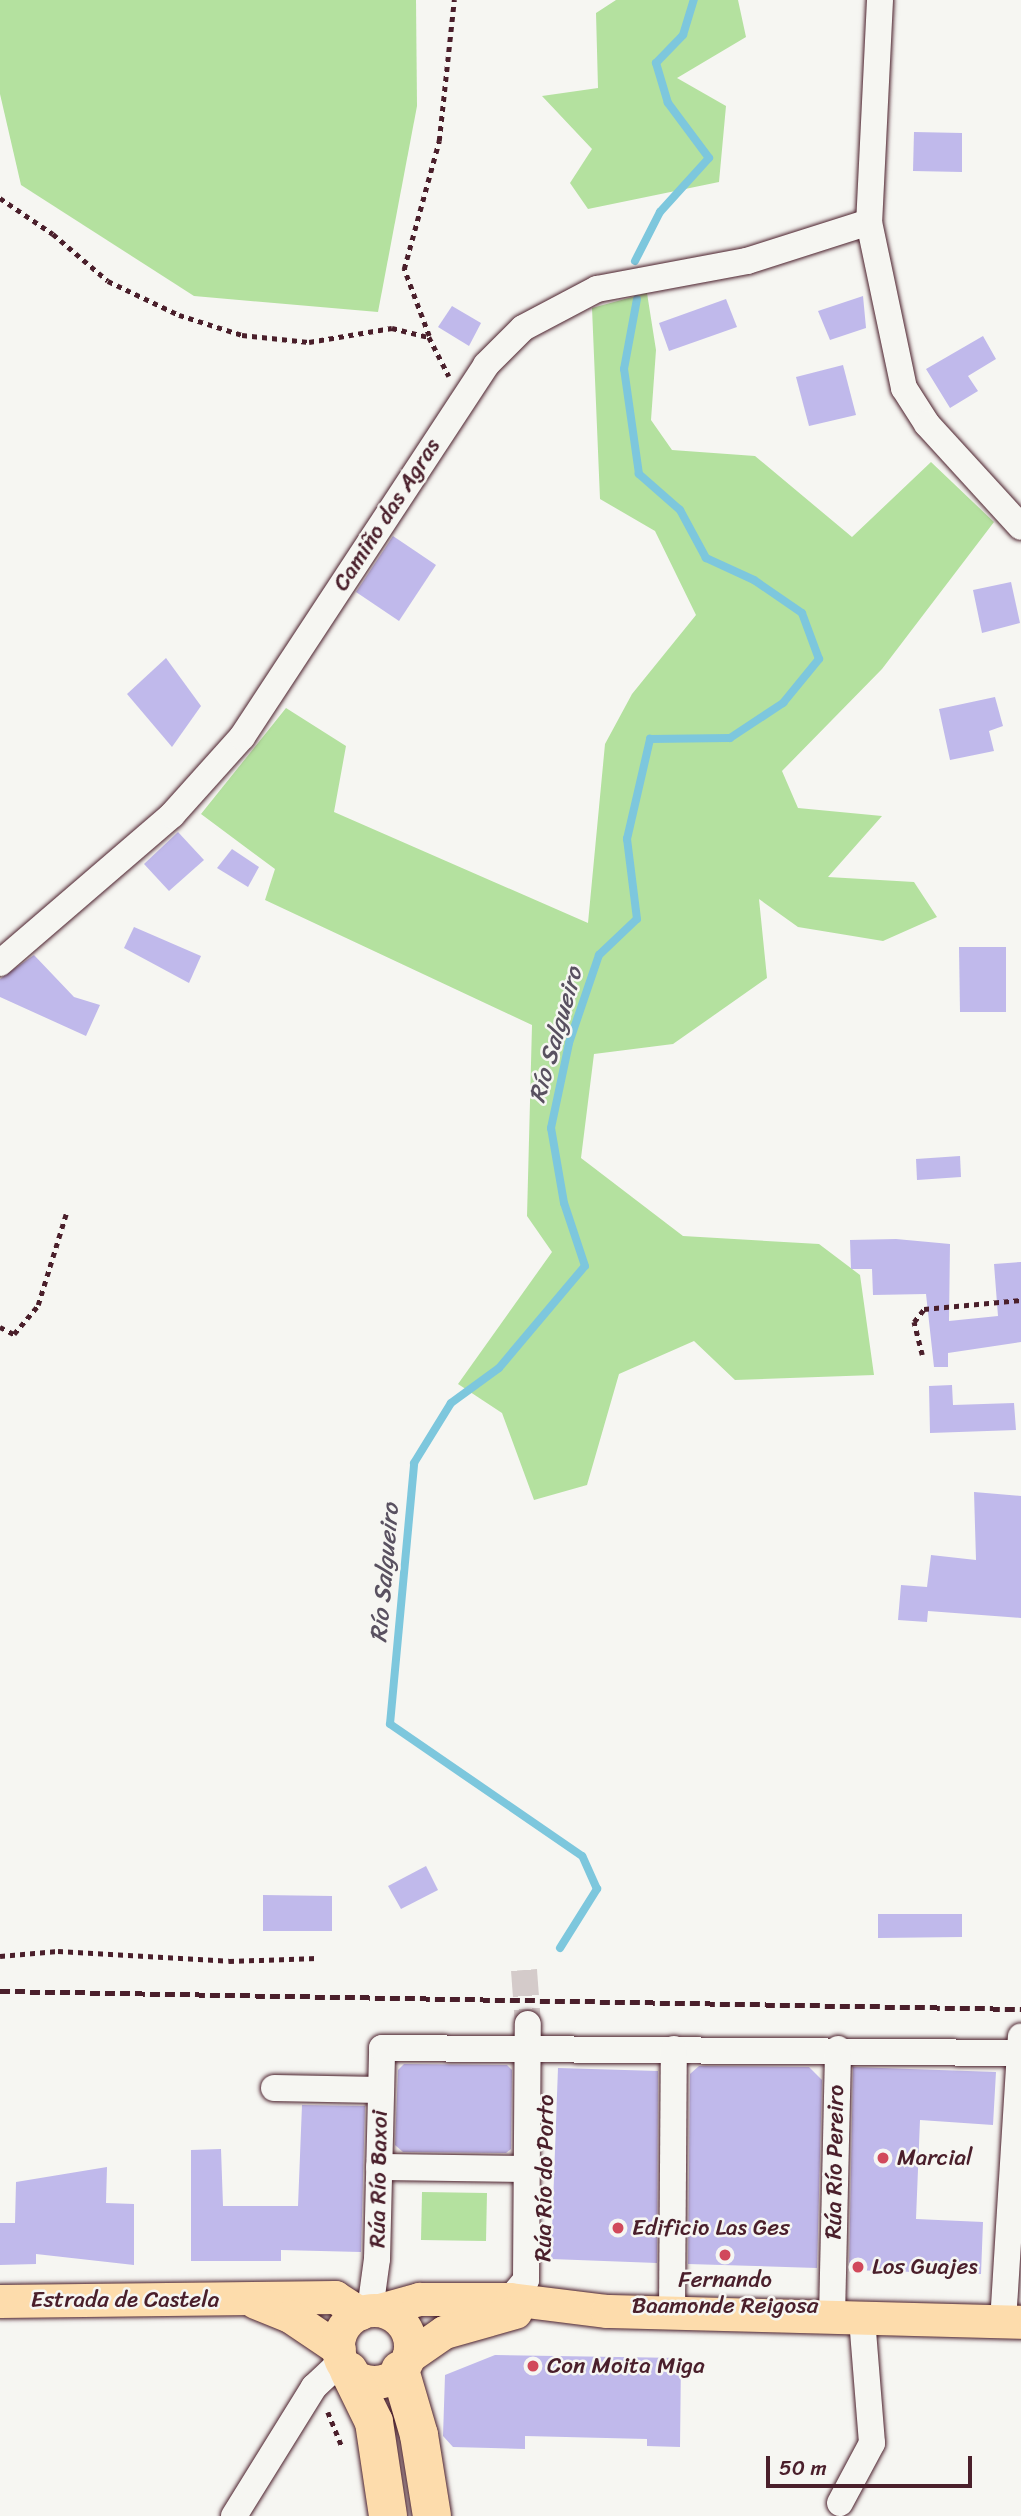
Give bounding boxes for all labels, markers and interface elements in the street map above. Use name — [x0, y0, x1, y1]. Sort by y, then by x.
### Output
street label: Camiño das Agras — [327, 433, 447, 597]
water label: Río Salgueiro — [523, 964, 589, 1106]
water label: Río Salgueiro — [365, 1503, 405, 1643]
street label: Rúa Río Pereiro — [820, 2084, 850, 2240]
street label: Rúa Río do Porto — [530, 2094, 560, 2262]
street label: Rúa Río Baxoi — [364, 2110, 394, 2248]
place label: Marcial — [897, 2144, 973, 2172]
marker: Marcial — [875, 2150, 891, 2166]
place label: Edificio Las Ges — [632, 2214, 791, 2242]
marker: Edificio Las Ges — [610, 2220, 626, 2236]
marker: Fernando Baamonde Reigosa — [717, 2247, 733, 2263]
place label: Los Guajes — [872, 2253, 978, 2281]
marker: Los Guajes — [850, 2259, 866, 2275]
place label: Fernando Baamonde Reigosa — [632, 2266, 818, 2320]
street label: Estrada de Castela — [30, 2286, 220, 2314]
place label: Con Moita Miga — [547, 2352, 704, 2380]
marker: Con Moita Miga — [525, 2358, 541, 2374]
scale bar — [769, 2442, 976, 2486]
text: 50 m — [779, 2449, 827, 2487]

